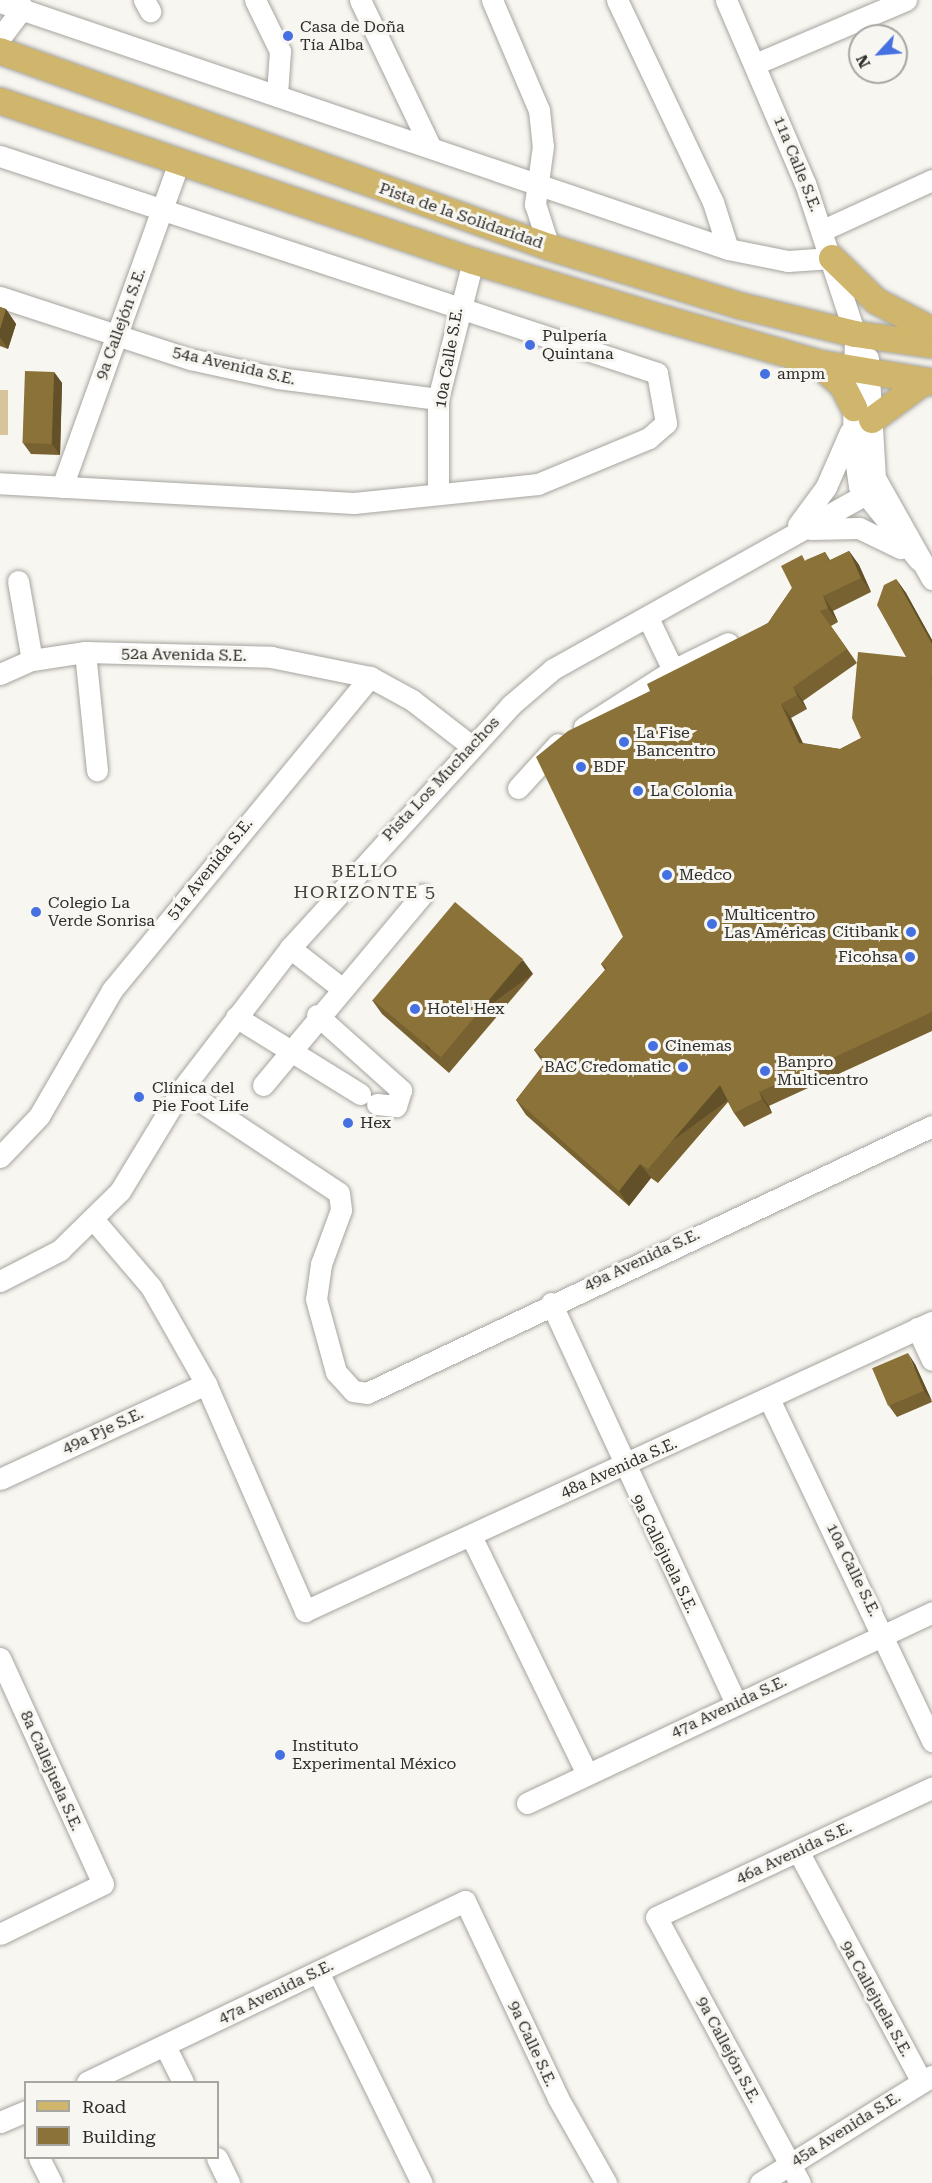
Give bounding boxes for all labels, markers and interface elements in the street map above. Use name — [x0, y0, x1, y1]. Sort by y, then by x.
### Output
place label: Casa de Doña Tía Alba — [300, 17, 405, 55]
north arrow — [848, 24, 908, 84]
marker: Casa de Doña Tía Alba — [281, 29, 295, 43]
text: N — [852, 52, 874, 71]
street label: 11a Calle S.E. — [769, 113, 825, 215]
street label: Pista de la Solidaridad — [376, 179, 546, 253]
street label: 9a Callejón S.E. — [92, 265, 150, 383]
street label: 10a Calle S.E. — [431, 306, 467, 410]
place label: Pulpería Quintana — [542, 326, 614, 364]
marker: Pulpería Quintana — [523, 338, 537, 352]
street label: 54a Avenida S.E. — [171, 343, 297, 389]
place label: ampm — [777, 364, 825, 384]
marker: ampm — [758, 367, 772, 381]
street label: 52a Avenida S.E. — [121, 644, 247, 666]
street label: Pista Los Muchachos — [378, 713, 504, 845]
place label: La Fise Bancentro — [636, 723, 716, 761]
marker: La Fise Bancentro — [617, 735, 631, 749]
place label: BDF — [593, 757, 626, 777]
marker: BDF — [574, 760, 588, 774]
place label: La Colonia — [650, 781, 733, 801]
marker: La Colonia — [631, 784, 645, 798]
street label: 51a Avenida S.E. — [163, 814, 257, 924]
district label: BELLO HORIZONTE 5 — [293, 861, 437, 904]
place label: Medco — [679, 865, 732, 885]
marker: Medco — [660, 868, 674, 882]
place label: Colegio La Verde Sonrisa — [48, 893, 155, 931]
marker: Colegio La Verde Sonrisa — [29, 905, 43, 919]
place label: Multicentro Las Américas — [724, 905, 826, 943]
marker: Multicentro Las Américas — [705, 917, 719, 931]
place label: Citibank — [832, 922, 899, 942]
marker: Citibank — [904, 925, 918, 939]
place label: Ficohsa — [838, 947, 898, 967]
marker: Ficohsa — [903, 950, 917, 964]
place label: Hotel Hex — [427, 999, 504, 1019]
marker: Hotel Hex — [408, 1002, 422, 1016]
place label: Cinemas — [665, 1036, 732, 1056]
marker: Cinemas — [646, 1039, 660, 1053]
place label: Banpro Multicentro — [777, 1052, 868, 1090]
place label: BAC Credomatic — [544, 1057, 671, 1077]
marker: BAC Credomatic — [676, 1060, 690, 1074]
marker: Banpro Multicentro — [758, 1064, 772, 1078]
place label: Clínica del Pie Foot Life — [152, 1078, 249, 1116]
marker: Clínica del Pie Foot Life — [130, 1088, 148, 1106]
place label: Hex — [360, 1113, 391, 1133]
marker: Hex — [341, 1116, 355, 1130]
street label: 49a Avenida S.E. — [581, 1225, 703, 1295]
street label: 49a Pje S.E. — [59, 1404, 147, 1458]
street label: 48a Avenida S.E. — [558, 1434, 680, 1502]
street label: 9a Callejuela S.E. — [627, 1492, 701, 1616]
street label: 10a Calle S.E. — [822, 1520, 884, 1620]
street label: 47a Avenida S.E. — [668, 1672, 790, 1742]
street label: 8a Callejuela S.E. — [16, 1708, 86, 1834]
place label: Instituto Experimental México — [292, 1736, 456, 1774]
marker: Instituto Experimental México — [273, 1748, 287, 1762]
street label: 46a Avenida S.E. — [733, 1818, 855, 1888]
street label: 9a Callejuela S.E. — [836, 1938, 916, 2060]
street label: 47a Avenida S.E. — [215, 1956, 337, 2028]
street label: 9a Callejón S.E. — [692, 1994, 764, 2106]
street label: 9a Calle S.E. — [504, 1998, 560, 2090]
legend — [24, 2081, 219, 2159]
street label: 45a Avenida S.E. — [788, 2088, 904, 2170]
text: Road — [82, 2096, 126, 2117]
text: Building — [82, 2126, 156, 2147]

